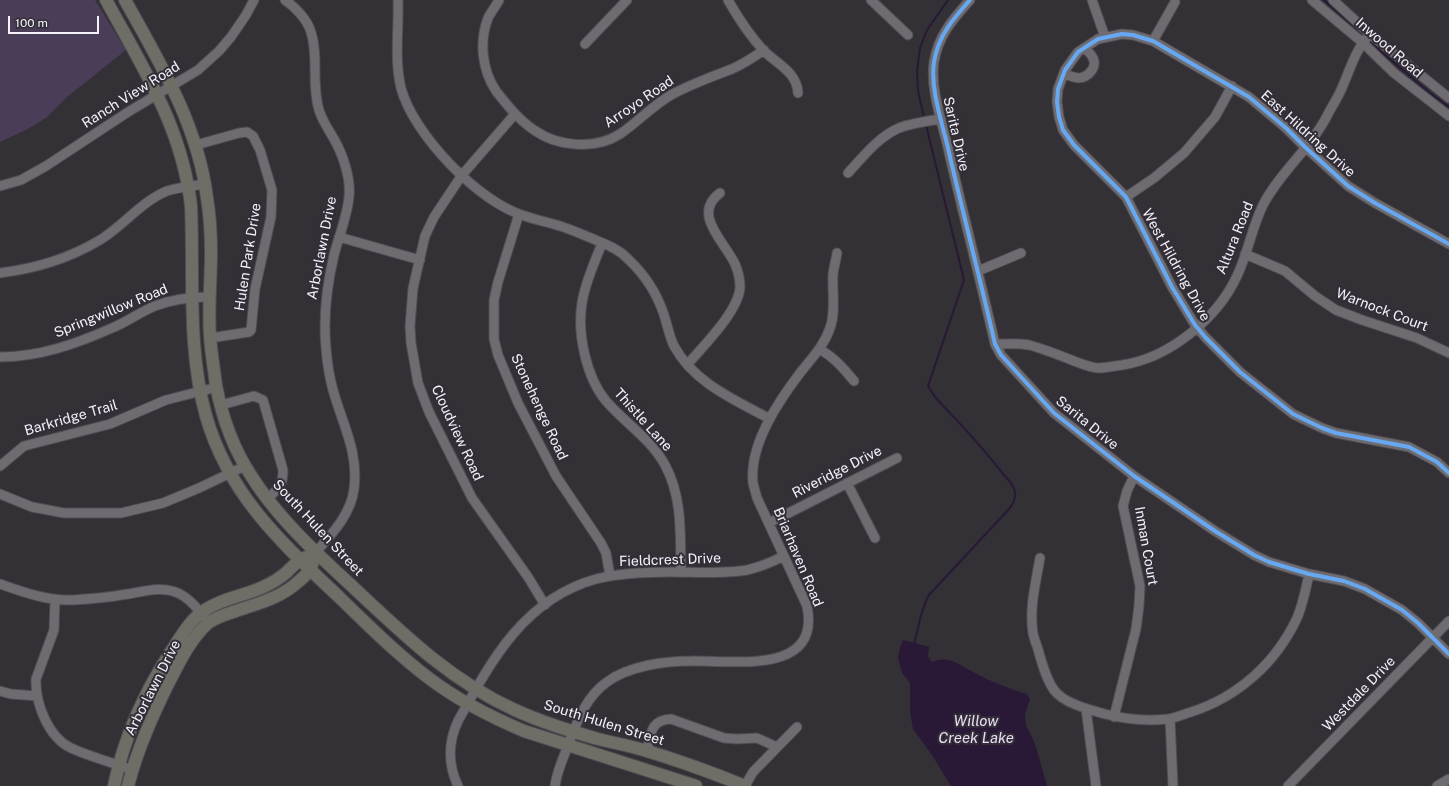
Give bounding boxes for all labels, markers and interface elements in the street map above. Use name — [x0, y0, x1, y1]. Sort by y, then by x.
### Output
scale bar — [10, 8, 101, 34]
street label: Inwood Road — [1352, 14, 1426, 82]
text: 100 m — [15, 16, 48, 30]
street label: Ranch View Road — [79, 58, 183, 132]
street label: Arroyo Road — [601, 73, 677, 131]
street label: East Hildring Drive — [1257, 87, 1359, 181]
street label: Sarita Drive — [939, 95, 973, 173]
street label: Arborlawn Drive — [304, 195, 340, 301]
street label: Altura Road — [1213, 199, 1257, 277]
street label: Hulen Park Drive — [231, 202, 265, 312]
street label: West Hildring Drive — [1138, 206, 1214, 324]
street label: Springwillow Road — [52, 281, 170, 341]
street label: Warnock Court — [1334, 285, 1430, 335]
street label: Stonehenge Road — [507, 351, 571, 463]
street label: Cloudview Road — [427, 382, 487, 484]
street label: Thistle Lane — [610, 385, 676, 455]
street label: Sarita Drive — [1052, 393, 1122, 453]
street label: Barkridge Trail — [22, 397, 120, 439]
street label: Riveridge Drive — [789, 442, 885, 502]
street label: South Hulen Street — [269, 476, 367, 580]
street label: Briarhaven Road — [769, 505, 827, 609]
street label: Inman Court — [1131, 505, 1161, 587]
street label: Fieldcrest Drive — [619, 550, 721, 570]
street label: Arborlawn Drive — [122, 638, 184, 738]
street label: Westdale Drive — [1319, 653, 1399, 735]
street label: South Hulen Street — [542, 697, 666, 749]
water label: Willow Creek Lake — [938, 712, 1014, 747]

